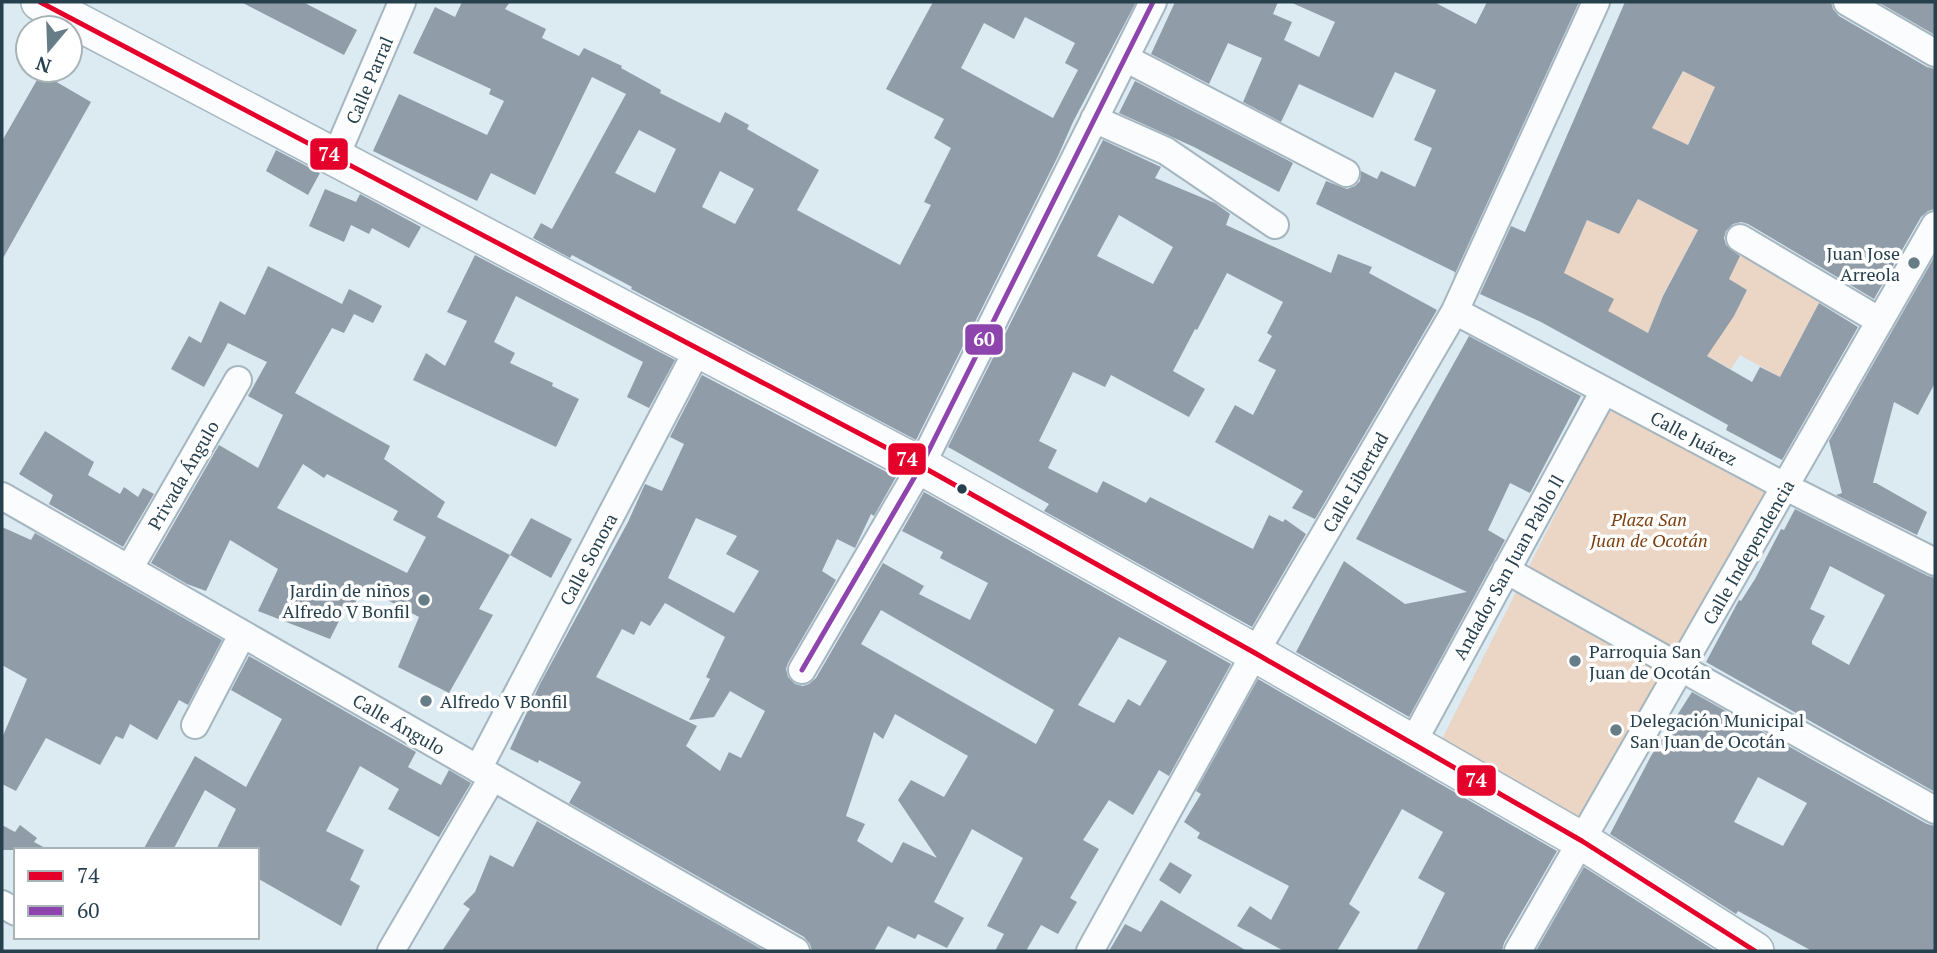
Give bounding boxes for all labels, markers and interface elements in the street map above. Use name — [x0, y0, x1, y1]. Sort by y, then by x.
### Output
north arrow — [14, 14, 84, 84]
street label: Calle Parral — [340, 32, 398, 128]
text: N — [32, 51, 54, 80]
line badge: 74 — [309, 137, 349, 171]
text: 74 — [318, 141, 340, 166]
place label: Juan Jose Arreola — [1826, 241, 1900, 286]
marker: Juan Jose Arreola — [1906, 255, 1922, 271]
line badge: 60 — [964, 323, 1004, 356]
text: 60 — [973, 326, 995, 351]
street label: Calle Juárez — [1646, 405, 1742, 471]
street label: Privada Ángulo — [142, 416, 224, 534]
street label: Calle Libertad — [1317, 428, 1393, 536]
line badge: 74 — [887, 442, 927, 476]
text: 74 — [896, 446, 918, 471]
street label: Andador San Juan Pablo ll — [1447, 470, 1569, 664]
street label: Calle Independencia — [1697, 475, 1799, 629]
unlabelled marker — [955, 482, 969, 496]
park label: Plaza San Juan de Ocotán — [1589, 507, 1708, 552]
street label: Calle Sonora — [554, 509, 622, 609]
place label: Jardin de niños Alfredo V Bonfil — [282, 578, 410, 623]
marker: Jardin de niños Alfredo V Bonfil — [416, 592, 432, 608]
place label: Parroquia San Juan de Ocotán — [1589, 639, 1711, 684]
marker: Parroquia San Juan de Ocotán — [1567, 653, 1583, 669]
street label: Calle Ángulo — [349, 688, 450, 760]
place label: Alfredo V Bonfil — [440, 689, 568, 713]
marker: Alfredo V Bonfil — [418, 693, 434, 709]
place label: Delegación Municipal San Juan de Ocotán — [1630, 708, 1804, 753]
marker: Delegación Municipal San Juan de Ocotán — [1608, 722, 1624, 738]
line badge: 74 — [1456, 764, 1497, 797]
text: 74 — [1465, 767, 1487, 792]
legend — [14, 848, 259, 939]
text: 74 — [77, 861, 100, 889]
text: 60 — [77, 896, 99, 924]

